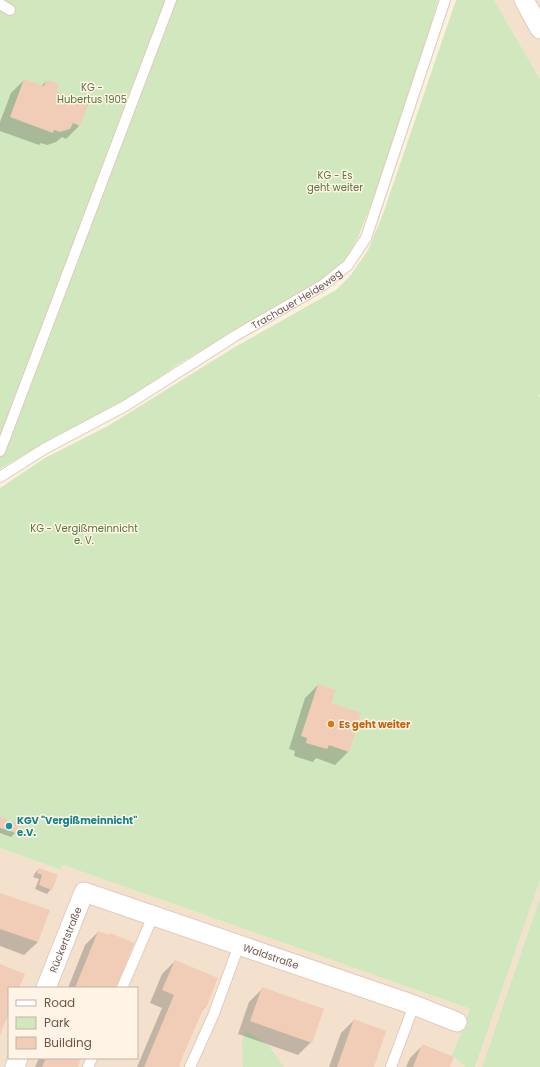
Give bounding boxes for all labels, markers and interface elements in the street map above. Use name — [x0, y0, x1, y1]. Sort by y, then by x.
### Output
park label: KG - Hubertus 1905 — [57, 80, 127, 107]
park label: KG - Es geht weiter — [307, 168, 363, 195]
street label: Trachauer Heideweg — [248, 265, 345, 333]
park label: KG - Vergißmeinnicht e. V. — [30, 521, 138, 548]
place label: Es geht weiter — [339, 717, 411, 732]
marker: Es geht weiter — [326, 719, 336, 729]
place label: KGV "Vergißmeinnicht" e.V. — [17, 813, 137, 840]
marker: KGV "Vergißmeinnicht" e.V. — [4, 821, 14, 831]
street label: Rückertstraße — [45, 904, 85, 975]
street label: Waldstraße — [241, 940, 301, 973]
legend — [8, 987, 138, 1059]
text: Road — [44, 994, 75, 1011]
text: Park — [44, 1014, 71, 1031]
text: Building — [44, 1034, 92, 1051]

